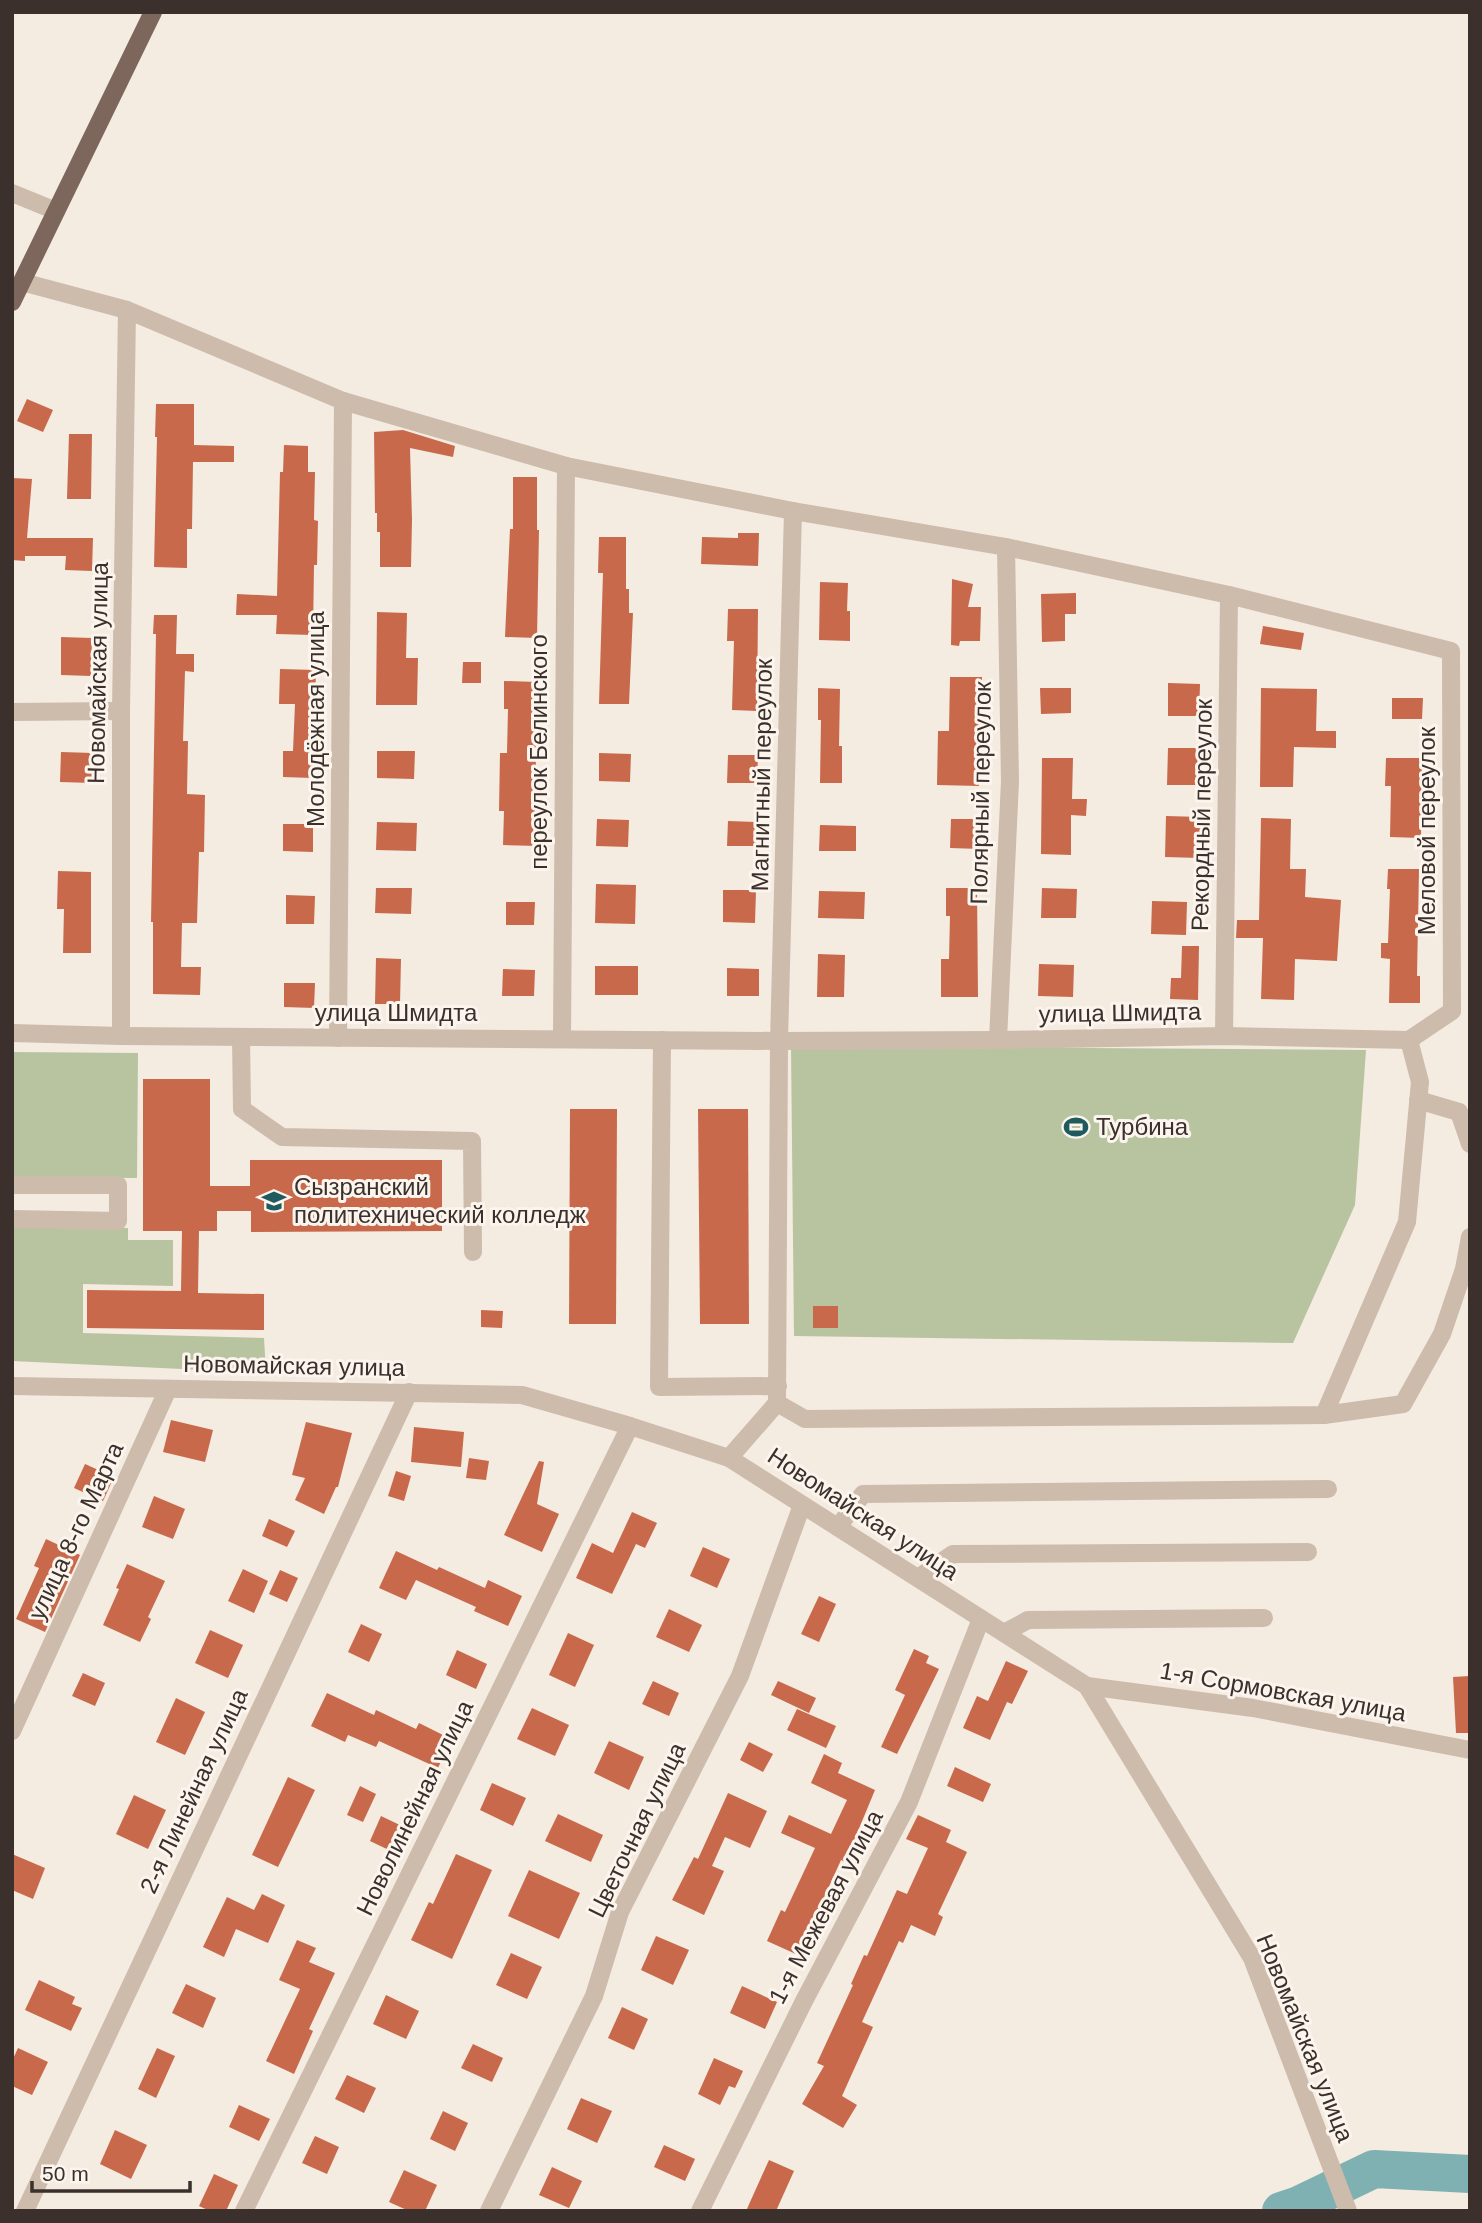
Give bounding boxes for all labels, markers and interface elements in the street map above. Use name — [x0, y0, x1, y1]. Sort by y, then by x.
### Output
street label: Новомайская улица — [82, 561, 113, 784]
street label: Молодёжная улица — [302, 610, 329, 827]
street label: переулок Белинского — [525, 634, 552, 870]
street label: Магнитный переулок — [746, 658, 777, 892]
street label: Полярный переулок — [965, 681, 996, 905]
street label: Рекордный переулок — [1186, 698, 1217, 931]
street label: Меловой переулок — [1413, 726, 1440, 935]
street label: улица Шмидта — [1038, 998, 1202, 1027]
street label: улица Шмидта — [315, 999, 478, 1026]
sports icon: Турбина — [1062, 1113, 1090, 1141]
place label: Турбина — [1096, 1113, 1189, 1140]
place label: Сызранский политехнический колледж — [294, 1173, 586, 1228]
school or university icon: Сызранский политехнический колледж — [260, 1187, 288, 1215]
street label: Новомайская улица — [183, 1350, 406, 1381]
street label: улица 8-го Марта — [23, 1437, 129, 1624]
street label: Новомайская улица — [763, 1442, 964, 1586]
street label: 1-я Сормовская улица — [1158, 1657, 1409, 1727]
street label: 2-я Линейная улица — [134, 1684, 253, 1897]
street label: Новолинейная улица — [351, 1695, 479, 1920]
street label: Цветочная улица — [583, 1737, 691, 1922]
street label: 1-я Межевая улица — [763, 1805, 888, 2008]
street label: Новомайская улица — [1251, 1930, 1360, 2146]
scale bar — [32, 2150, 189, 2194]
text: 50 m — [42, 2162, 89, 2185]

